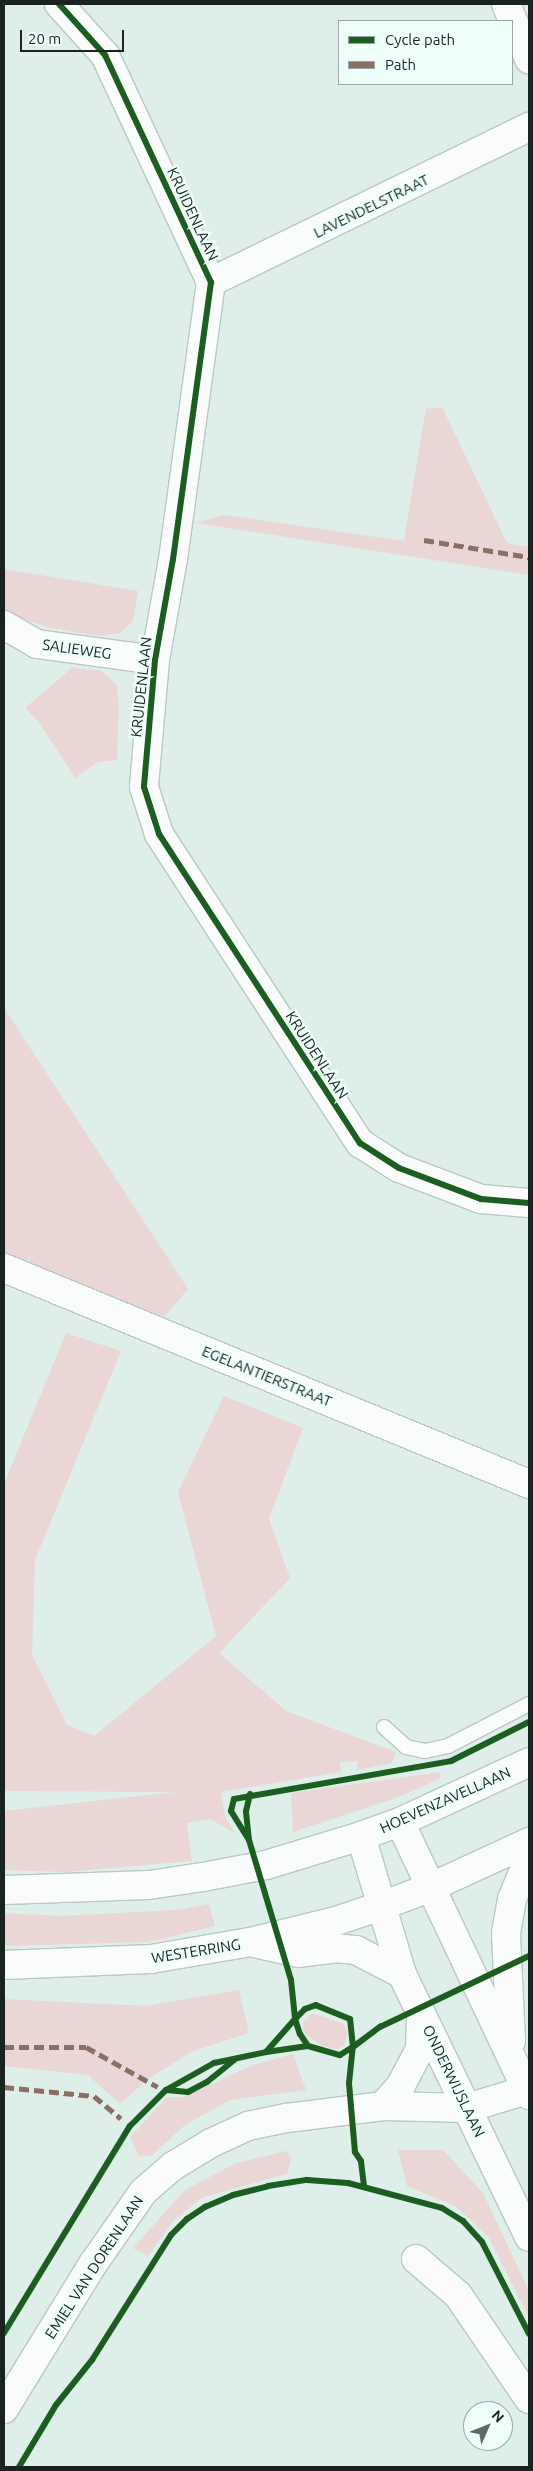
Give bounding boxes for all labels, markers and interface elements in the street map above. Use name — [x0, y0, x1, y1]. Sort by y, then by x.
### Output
scale bar — [22, 20, 126, 52]
legend — [338, 20, 513, 85]
text: 20 m — [28, 30, 61, 47]
text: Cycle path — [385, 31, 455, 48]
text: Path — [385, 56, 416, 73]
street label: KRUIDENLAAN — [163, 164, 223, 264]
street label: LAVENDELSTRAAT — [310, 170, 432, 242]
street label: SALIEWEG — [41, 635, 113, 663]
street label: KRUIDENLAAN — [127, 636, 155, 738]
street label: KRUIDENLAAN — [282, 1008, 352, 1102]
street label: EGELANTIERSTRAAT — [199, 1342, 335, 1410]
street label: HOEVENZAVELLAAN — [377, 1763, 513, 1837]
street label: WESTERRING — [150, 1935, 242, 1967]
street label: ONDERWIJSLAAN — [419, 2022, 489, 2140]
street label: EMIEL VAN DORENLAAN — [41, 2192, 147, 2342]
north arrow — [463, 2401, 513, 2451]
text: N — [489, 2407, 507, 2426]

